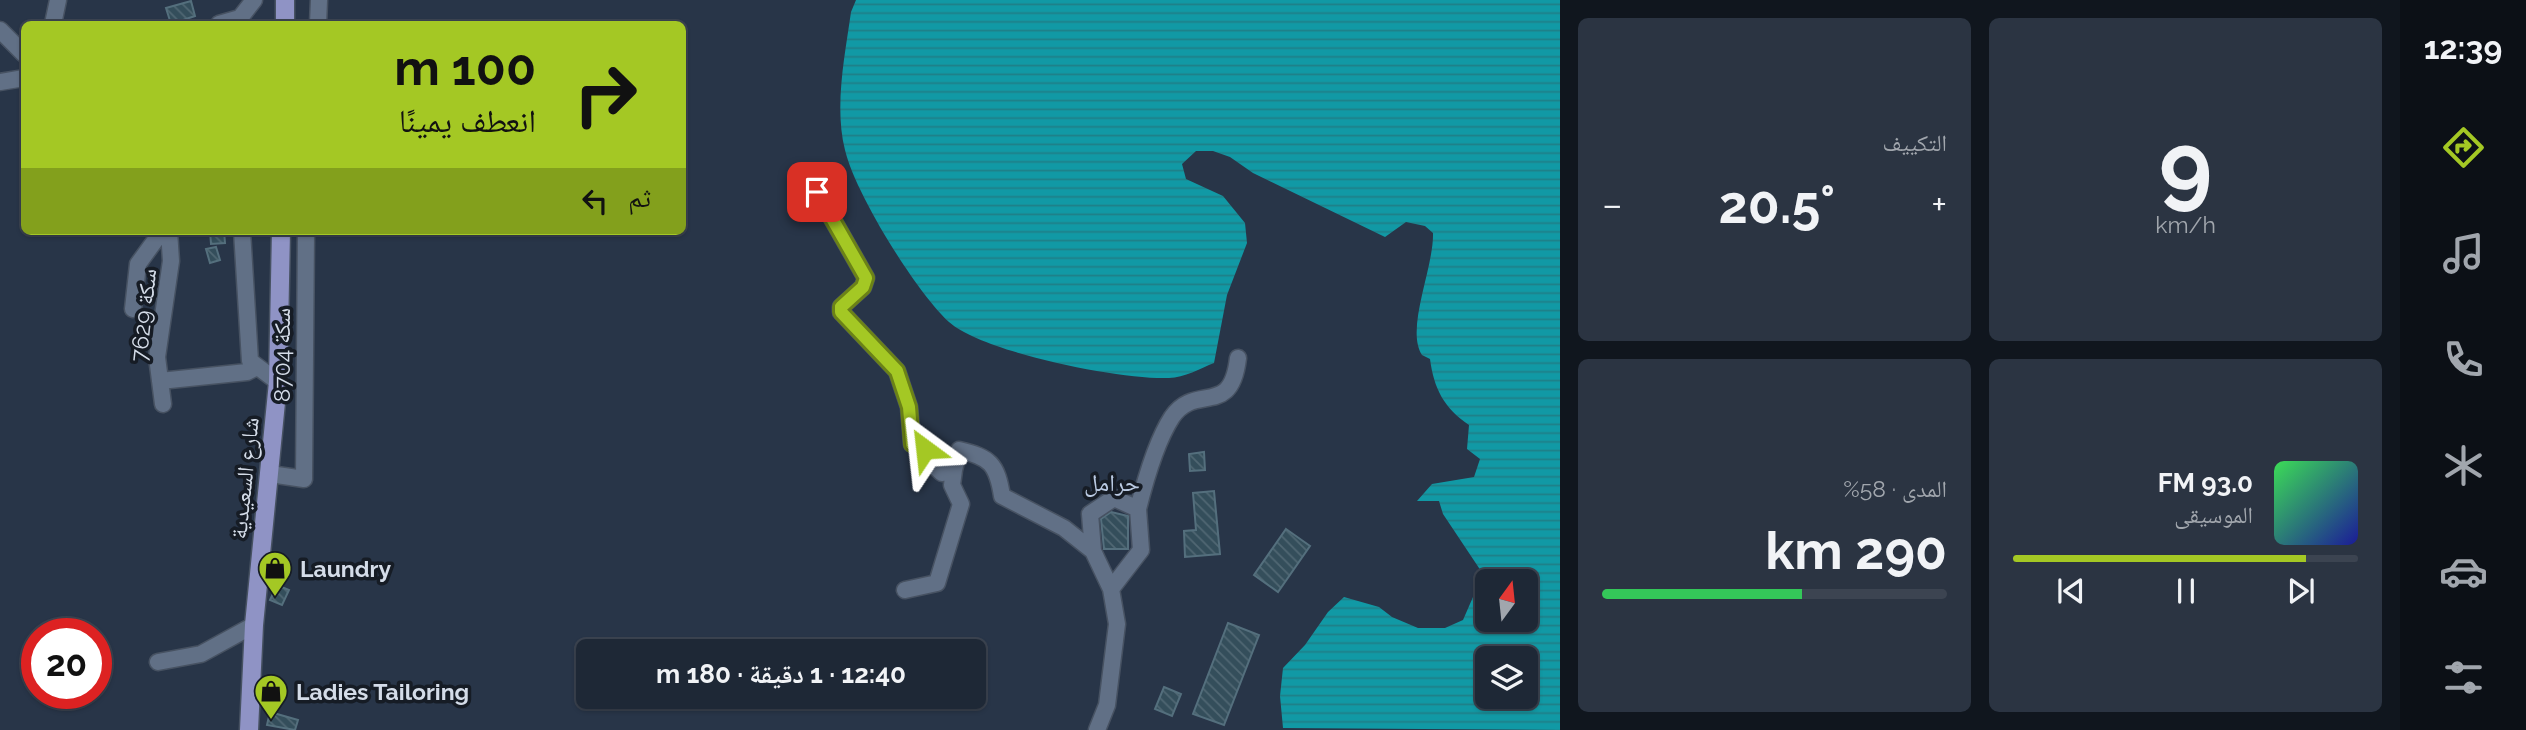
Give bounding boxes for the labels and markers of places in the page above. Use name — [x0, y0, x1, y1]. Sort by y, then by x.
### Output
pin — [787, 162, 847, 222]
shop icon: Laundry — [256, 549, 294, 598]
place label: Laundry — [300, 555, 391, 582]
shop icon: Ladies Tailoring — [252, 672, 290, 721]
place label: Ladies Tailoring — [296, 678, 469, 705]

